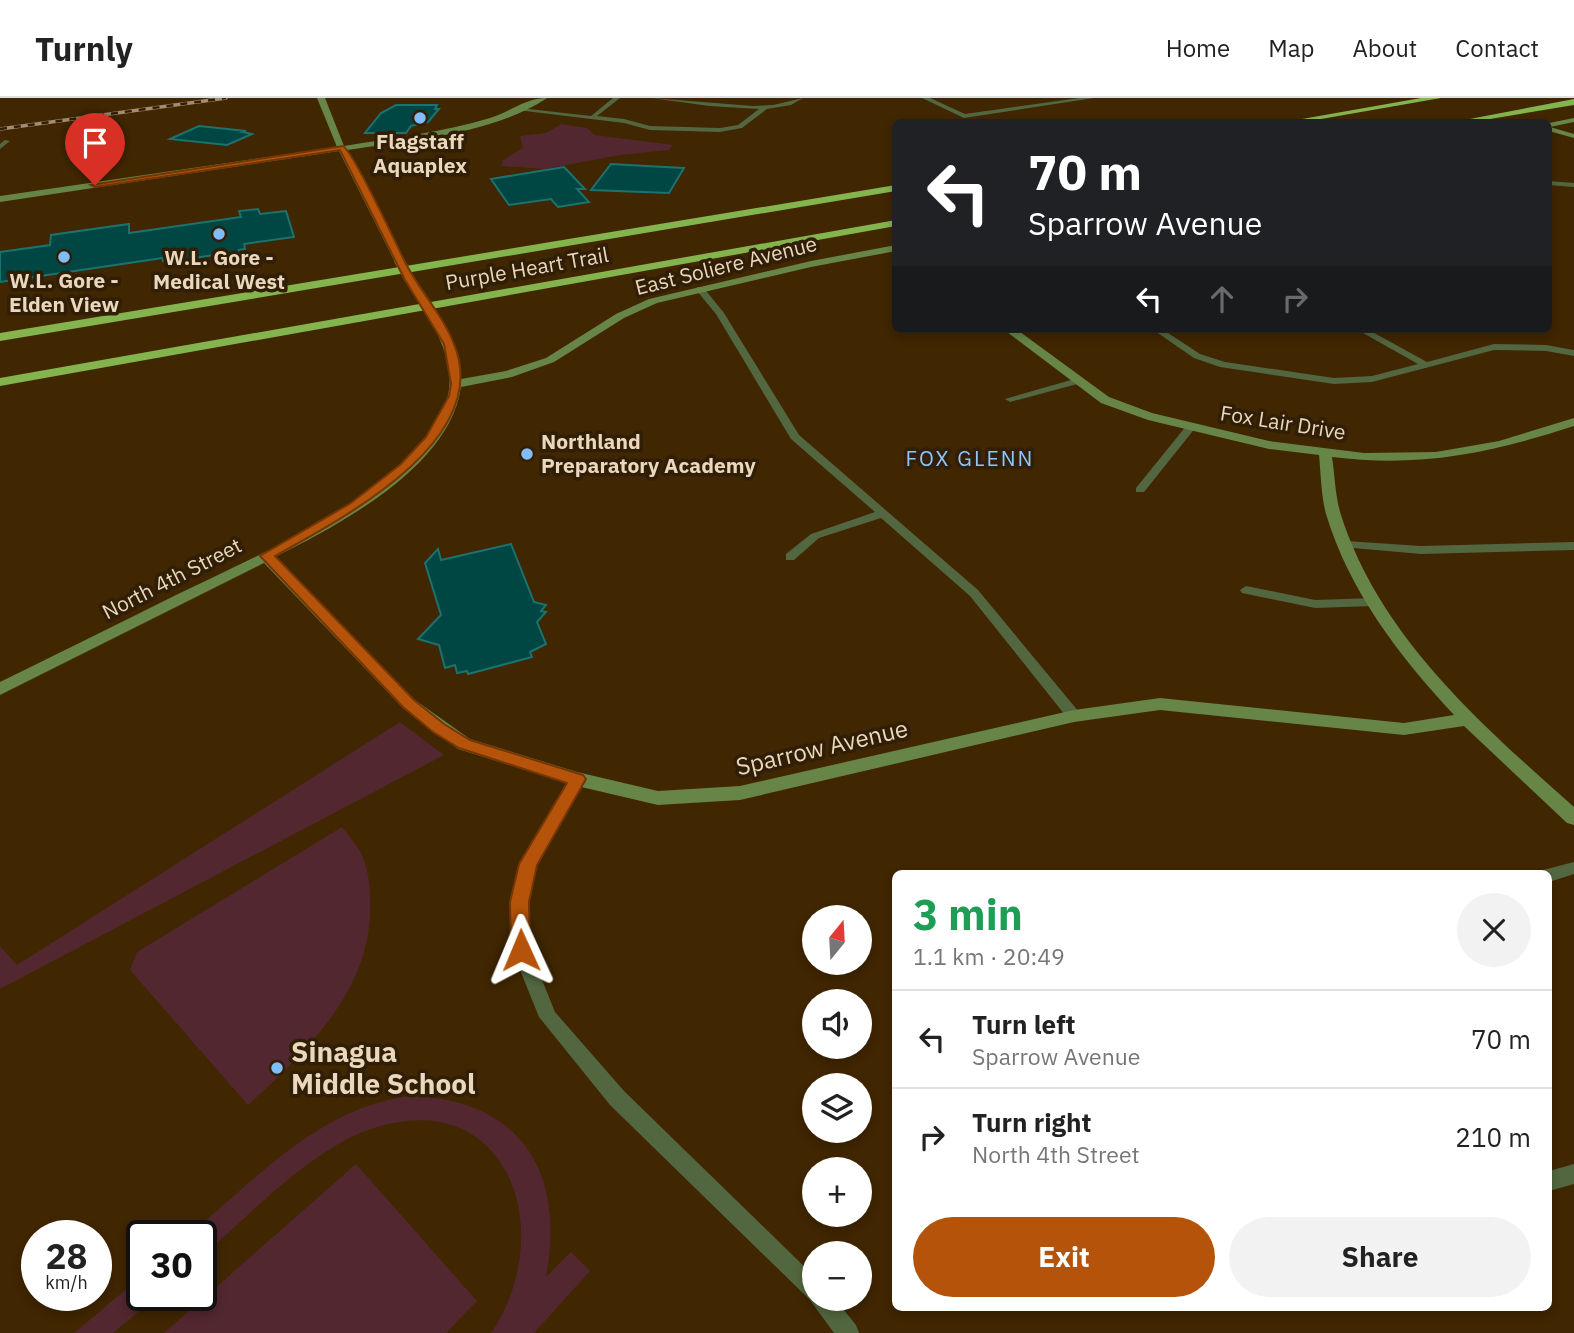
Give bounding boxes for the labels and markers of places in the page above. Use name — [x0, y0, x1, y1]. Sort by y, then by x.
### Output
marker: Flagstaff Aquaplex — [412, 110, 428, 126]
pin — [65, 113, 125, 185]
place label: Flagstaff Aquaplex — [373, 127, 467, 179]
marker: W.L. Gore - Medical West — [211, 226, 227, 242]
place label: W.L. Gore - Medical West — [153, 243, 285, 295]
marker: W.L. Gore - Elden View — [56, 249, 72, 265]
place label: W.L. Gore - Elden View — [9, 266, 119, 318]
place label: Northland Preparatory Academy — [541, 427, 756, 479]
marker: Northland Preparatory Academy — [519, 446, 535, 462]
place label: Sinagua Middle School — [291, 1033, 476, 1102]
marker: Sinagua Middle School — [269, 1060, 285, 1076]

